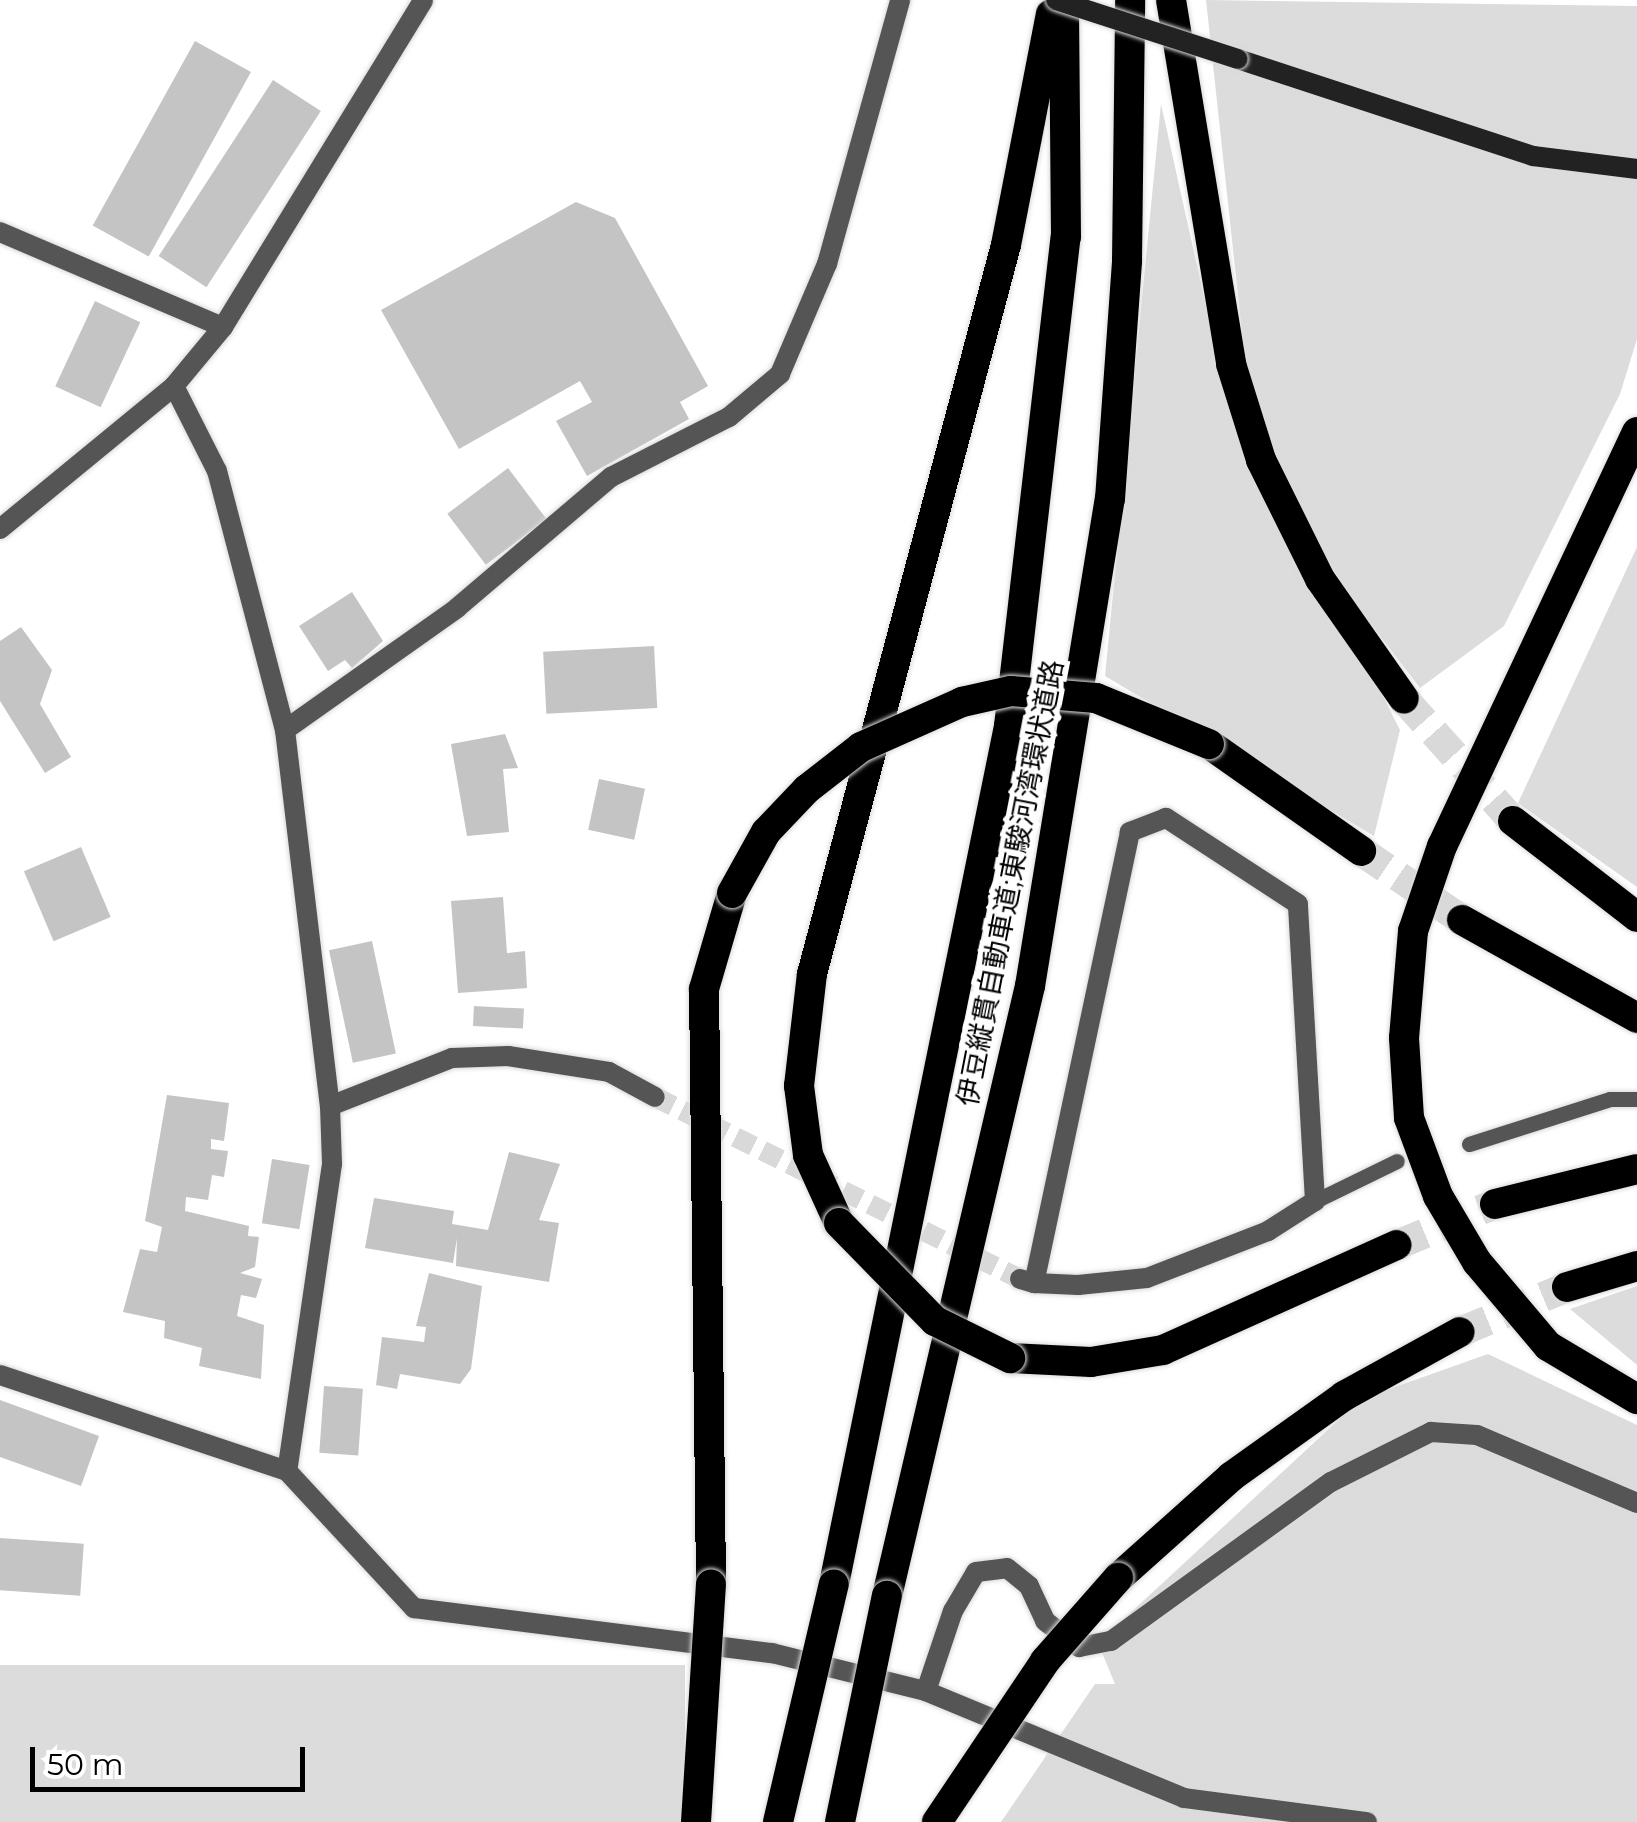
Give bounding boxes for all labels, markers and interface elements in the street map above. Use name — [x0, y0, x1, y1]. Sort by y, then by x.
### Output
street label: 伊豆縦貫自動車道;東駿河湾環状道路 — [950, 657, 1070, 1109]
scale bar — [35, 1727, 310, 1789]
text: 50 m — [47, 1746, 124, 1783]

